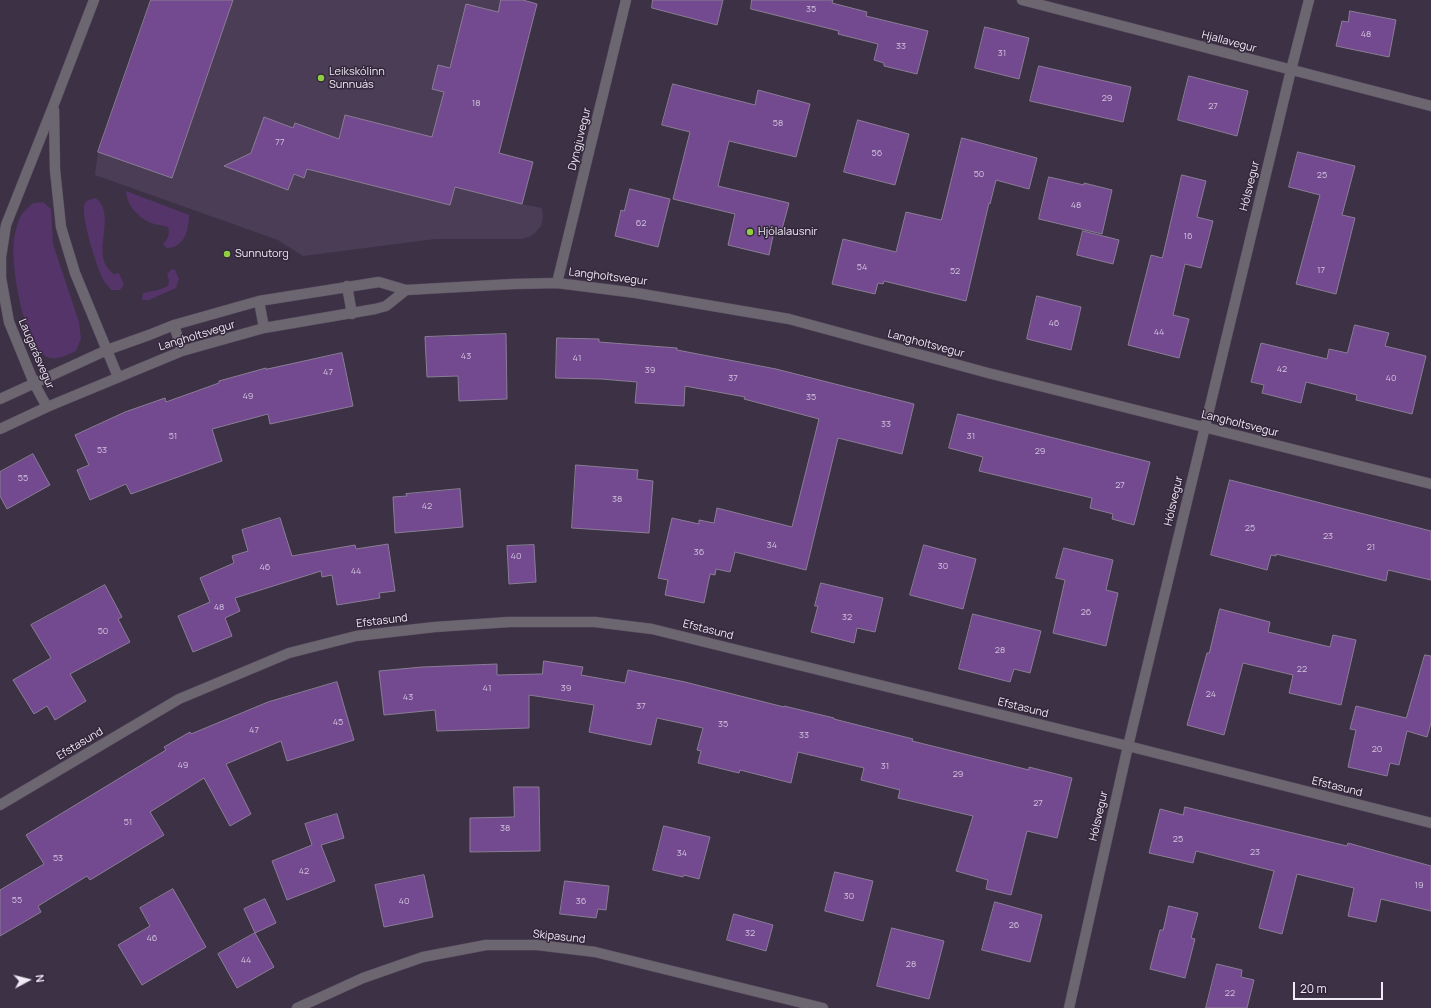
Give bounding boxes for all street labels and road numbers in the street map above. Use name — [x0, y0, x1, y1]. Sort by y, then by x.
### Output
street label: Hjallavegur — [1200, 28, 1258, 56]
street label: Dyngjuvegur — [566, 106, 594, 172]
street label: Hólsvegur — [1237, 160, 1263, 212]
street label: Langholtsvegur — [568, 266, 648, 288]
street label: Laugarásvegur — [15, 317, 57, 391]
street label: Langholtsvegur — [157, 318, 237, 354]
street label: Langholtsvegur — [886, 327, 966, 361]
street label: Langholtsvegur — [1200, 408, 1280, 440]
street label: Hólsvegur — [1162, 475, 1186, 527]
street label: Efstasund — [355, 611, 409, 631]
street label: Efstasund — [681, 617, 735, 643]
street label: Efstasund — [996, 695, 1050, 721]
street label: Efstasund — [54, 725, 106, 763]
street label: Efstasund — [1310, 774, 1364, 800]
street label: Hólsvegur — [1087, 790, 1111, 842]
street label: Skipasund — [532, 928, 586, 946]

